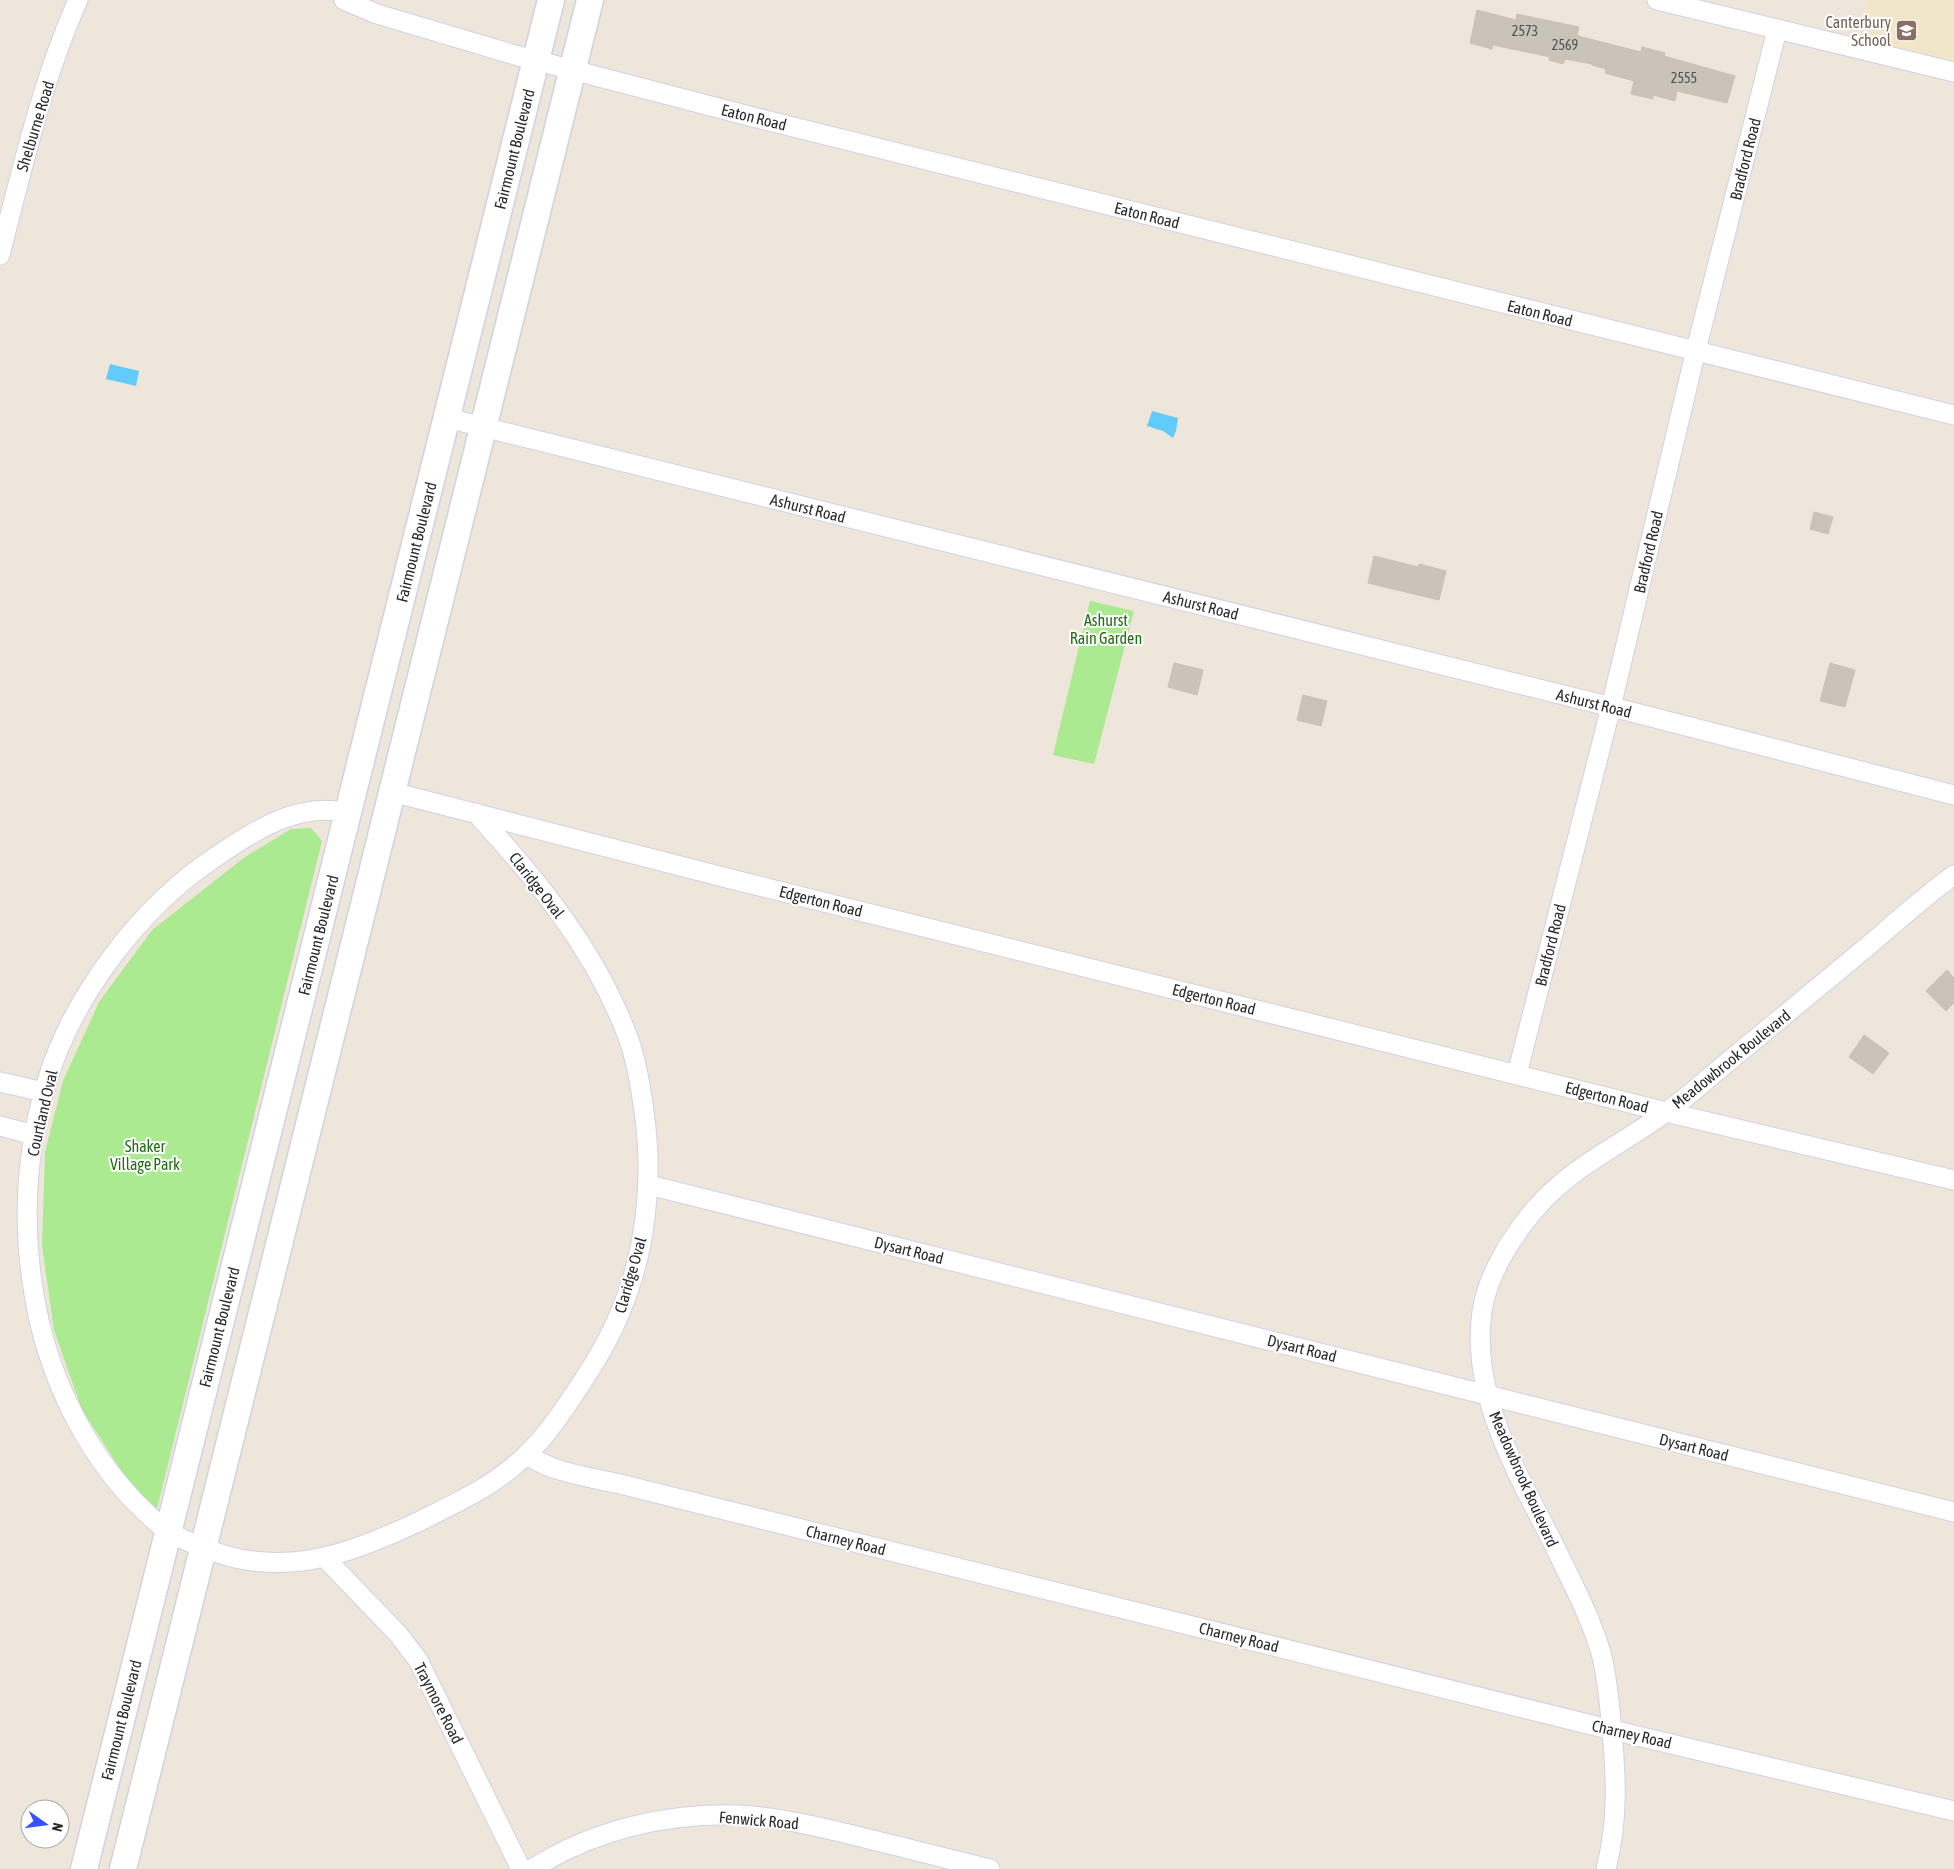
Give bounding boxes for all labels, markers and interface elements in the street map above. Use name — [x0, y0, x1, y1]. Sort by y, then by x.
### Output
place label: Canterbury School — [1826, 13, 1892, 49]
school or university icon: Canterbury School — [1895, 19, 1919, 43]
house number: 2573 — [1512, 23, 1538, 39]
house number: 2569 — [1552, 37, 1578, 53]
house number: 2555 — [1671, 70, 1697, 86]
street label: Shelburne Road — [13, 79, 57, 173]
street label: Fairmount Boulevard — [490, 87, 538, 211]
street label: Eaton Road — [719, 100, 789, 134]
street label: Bradford Road — [1726, 116, 1764, 202]
street label: Eaton Road — [1112, 198, 1182, 232]
street label: Eaton Road — [1505, 296, 1575, 330]
street label: Fairmount Boulevard — [392, 480, 440, 604]
street label: Ashurst Road — [769, 490, 847, 526]
street label: Bradford Road — [1630, 509, 1666, 595]
street label: Ashurst Road — [1162, 587, 1240, 623]
park label: Ashurst Rain Garden — [1070, 611, 1142, 647]
street label: Ashurst Road — [1555, 685, 1633, 721]
street label: Claridge Oval — [505, 849, 569, 923]
street label: Fairmount Boulevard — [294, 873, 342, 997]
street label: Edgerton Road — [777, 882, 865, 921]
street label: Bradford Road — [1531, 902, 1569, 988]
street label: Edgerton Road — [1170, 980, 1258, 1019]
street label: Meadowbrook Boulevard — [1668, 1006, 1794, 1112]
street label: Courtland Oval — [23, 1067, 61, 1158]
street label: Edgerton Road — [1563, 1078, 1651, 1117]
park label: Shaker Village Park — [110, 1137, 180, 1174]
street label: Dysart Road — [872, 1233, 945, 1268]
street label: Claridge Oval — [611, 1234, 651, 1315]
street label: Fairmount Boulevard — [195, 1265, 243, 1389]
street label: Dysart Road — [1265, 1331, 1338, 1366]
street label: Meadowbrook Boulevard — [1486, 1408, 1562, 1550]
street label: Dysart Road — [1657, 1430, 1730, 1465]
street label: Charney Road — [804, 1521, 888, 1560]
street label: Charney Road — [1197, 1618, 1281, 1657]
street label: Fairmount Boulevard — [97, 1658, 145, 1782]
street label: Traymore Road — [410, 1660, 467, 1747]
street label: Charney Road — [1590, 1716, 1674, 1753]
north arrow — [20, 1799, 70, 1849]
street label: Fenwick Road — [718, 1808, 800, 1832]
text: N — [49, 1821, 66, 1833]

